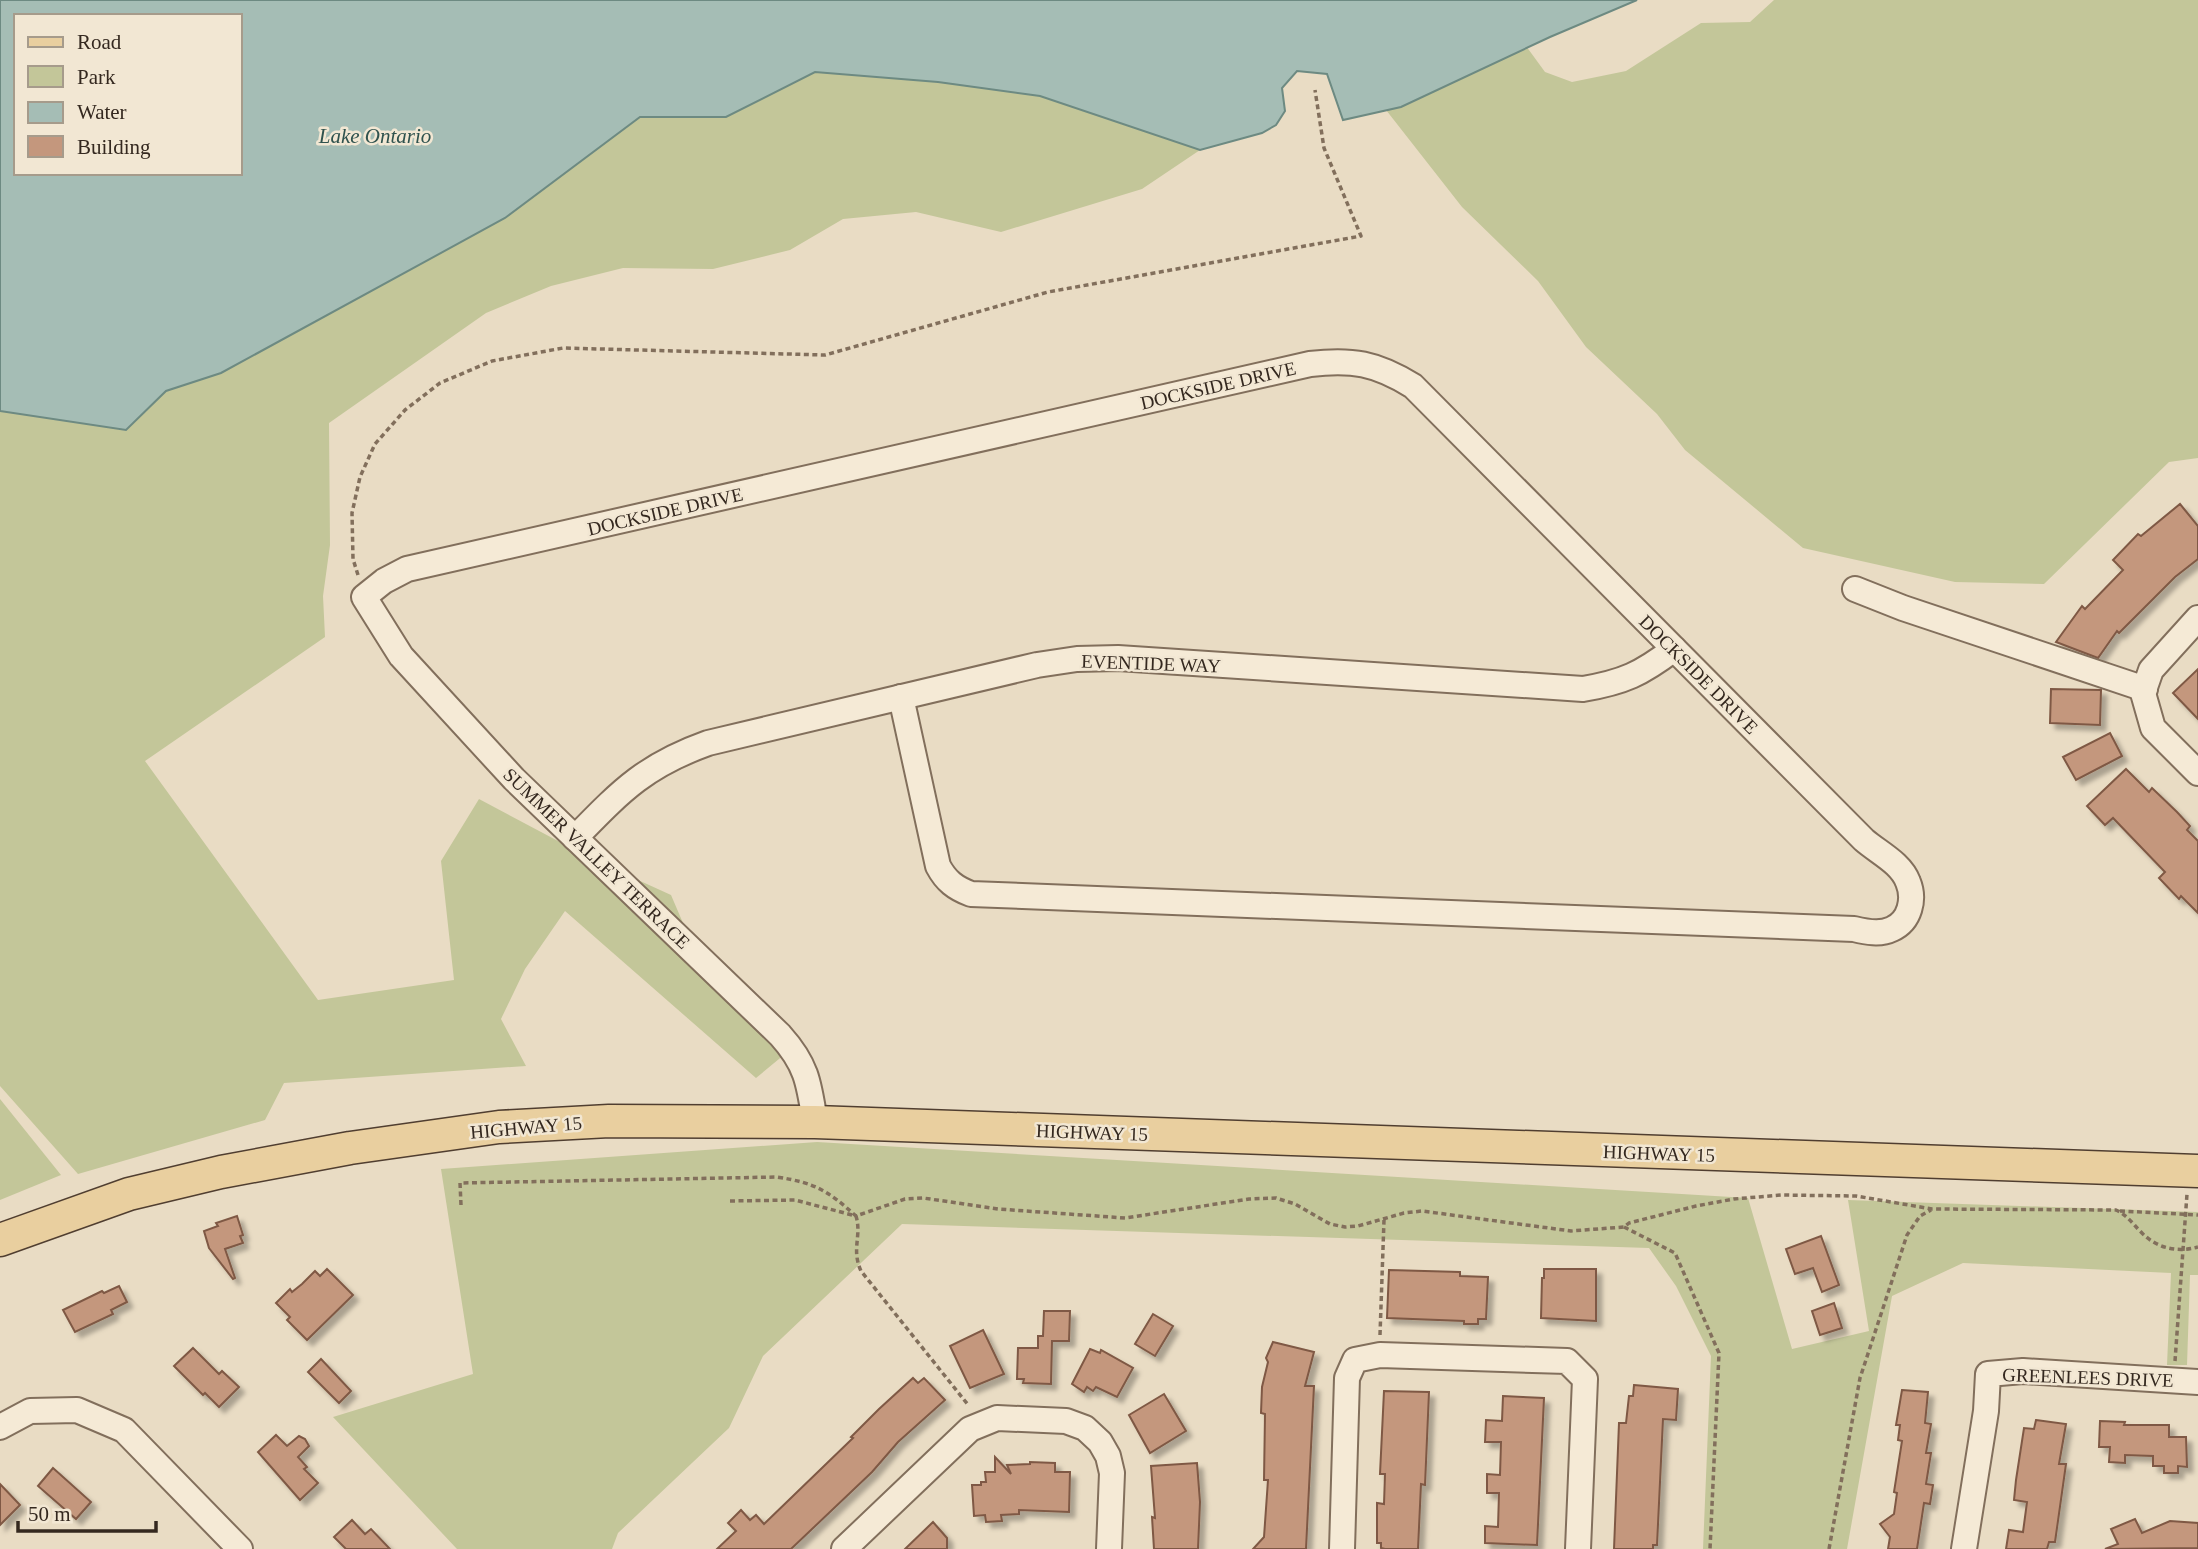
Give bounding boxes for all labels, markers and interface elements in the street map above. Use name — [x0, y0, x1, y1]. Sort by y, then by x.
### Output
legend — [14, 14, 242, 175]
text: Road — [77, 30, 122, 54]
text: Park — [77, 65, 116, 89]
text: Water — [77, 100, 127, 124]
water label: Lake Ontario — [318, 124, 431, 148]
text: Building — [77, 135, 151, 159]
street label: DOCKSIDE DRIVE — [1138, 357, 1298, 414]
street label: DOCKSIDE DRIVE — [585, 483, 745, 540]
street label: DOCKSIDE DRIVE — [1635, 611, 1762, 738]
street label: EVENTIDE WAY — [1081, 651, 1222, 676]
street label: SUMMER VALLEY TERRACE — [499, 764, 694, 953]
street label: HIGHWAY 15 — [469, 1112, 583, 1143]
street label: HIGHWAY 15 — [1036, 1120, 1148, 1145]
street label: HIGHWAY 15 — [1603, 1141, 1715, 1166]
street label: GREENLEES DRIVE — [2002, 1364, 2174, 1391]
scale bar — [18, 1490, 156, 1534]
text: 50 m — [28, 1502, 71, 1526]

